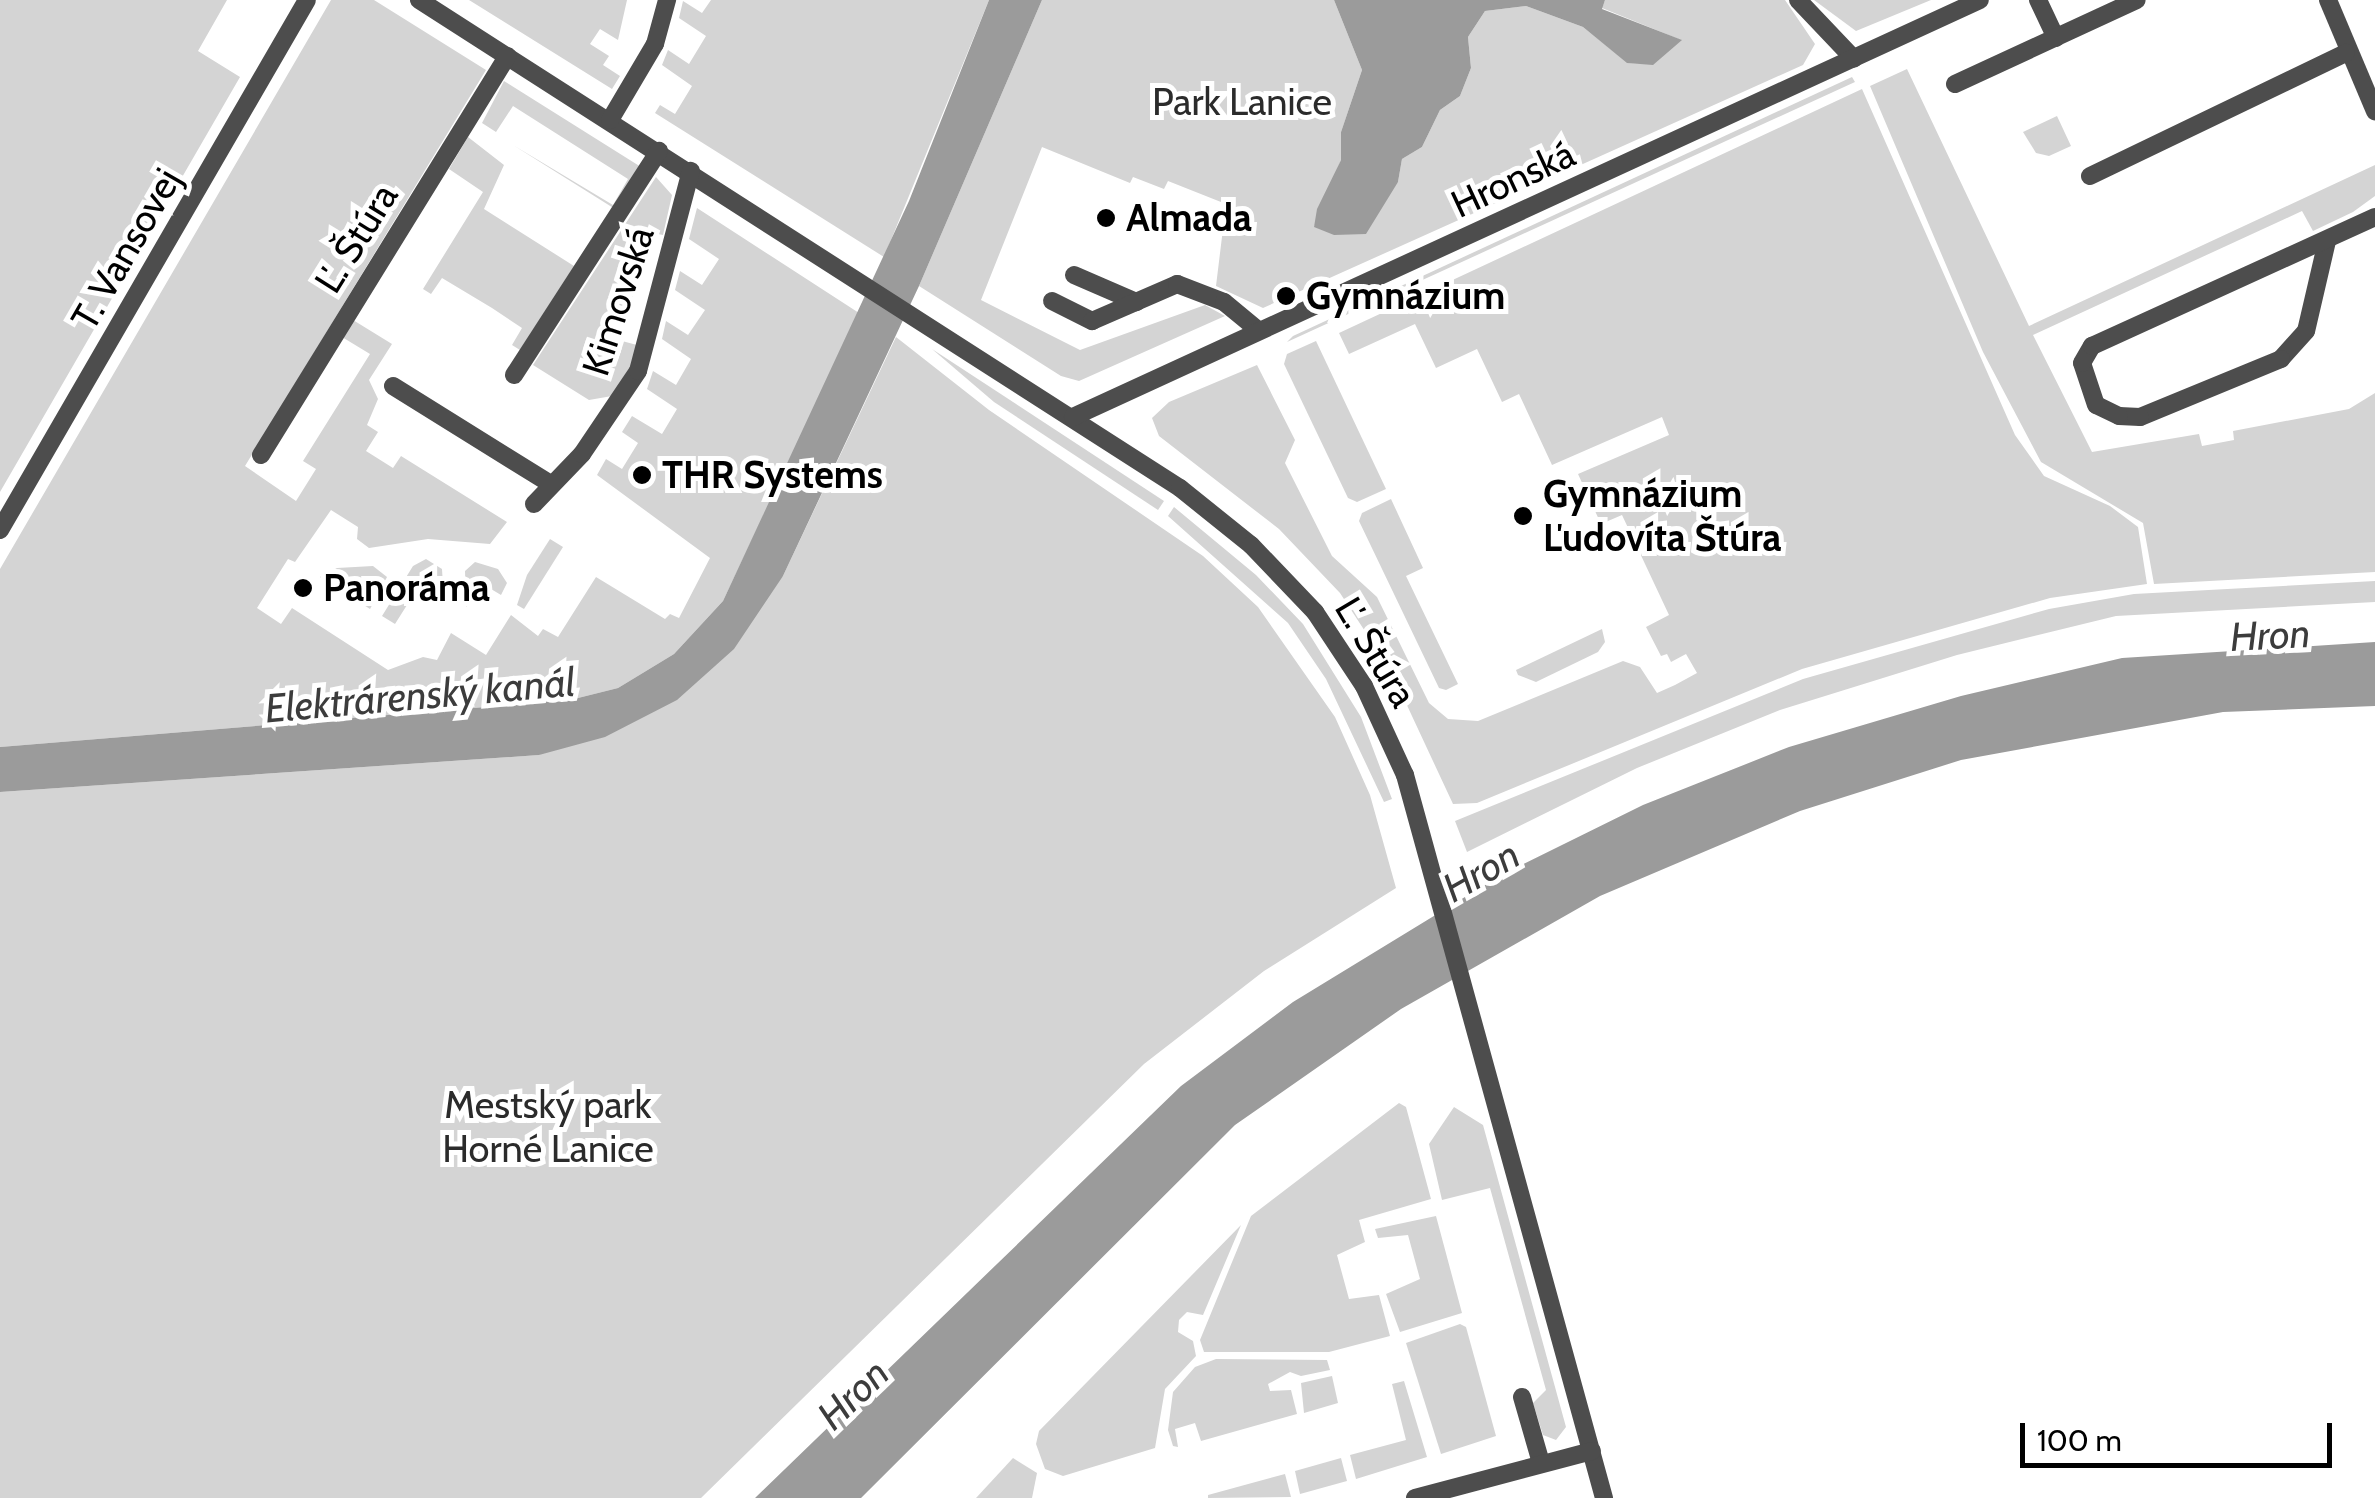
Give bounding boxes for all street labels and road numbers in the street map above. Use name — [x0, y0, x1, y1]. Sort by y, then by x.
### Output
street label: Hronská — [1444, 131, 1582, 227]
street label: T. Vansovej — [62, 160, 190, 338]
street label: Ľ. Štúra — [305, 175, 407, 301]
street label: Kimovská — [573, 221, 663, 381]
street label: Ľ. Štúra — [1326, 589, 1426, 715]

